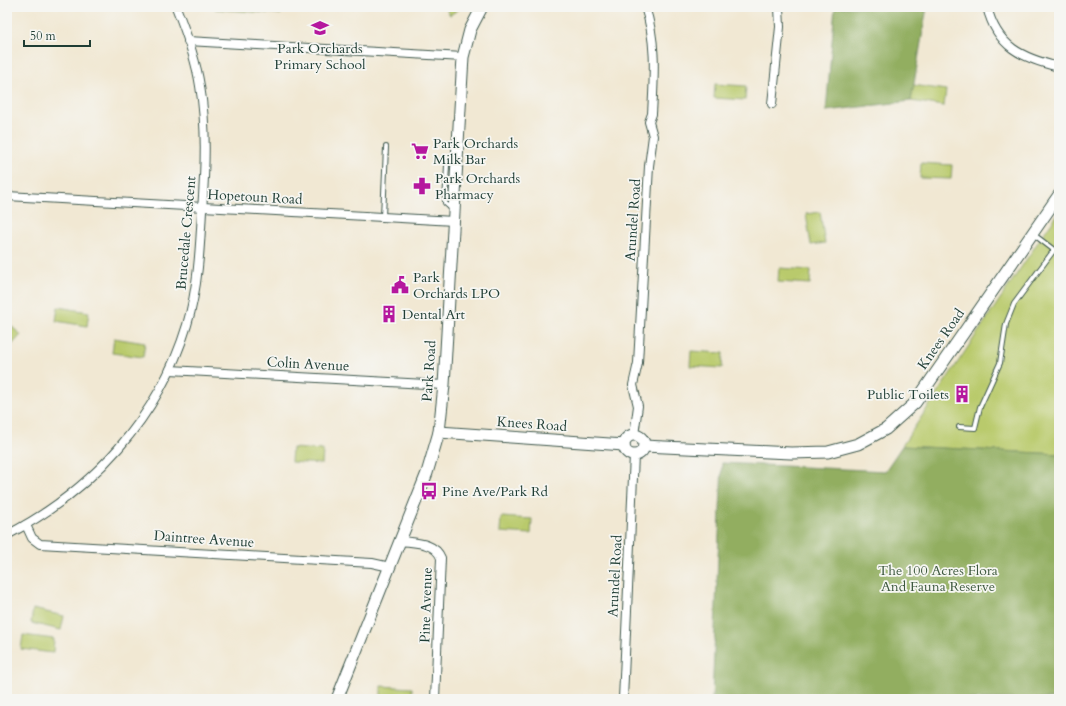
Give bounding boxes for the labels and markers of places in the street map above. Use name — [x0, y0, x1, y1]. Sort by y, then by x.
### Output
school or university icon: Park Orchards Primary School — [310, 18, 330, 38]
place label: Park Orchards Primary School — [274, 39, 366, 74]
place label: Park Orchards Milk Bar — [433, 134, 519, 169]
supermarket icon: Park Orchards Milk Bar — [410, 141, 430, 161]
place label: Park Orchards Pharmacy — [435, 169, 521, 204]
pharmacy icon: Park Orchards Pharmacy — [412, 176, 432, 196]
place label: Park Orchards LPO — [413, 268, 500, 303]
public building icon: Park Orchards LPO — [390, 275, 410, 295]
building icon: Dental Art — [379, 304, 399, 324]
place label: Dental Art — [402, 305, 466, 324]
building icon: Public Toilets — [952, 384, 972, 404]
place label: Public Toilets — [867, 385, 949, 404]
bus stop icon: Pine Ave/Park Rd — [419, 481, 439, 501]
place label: Pine Ave/Park Rd — [442, 482, 549, 501]

